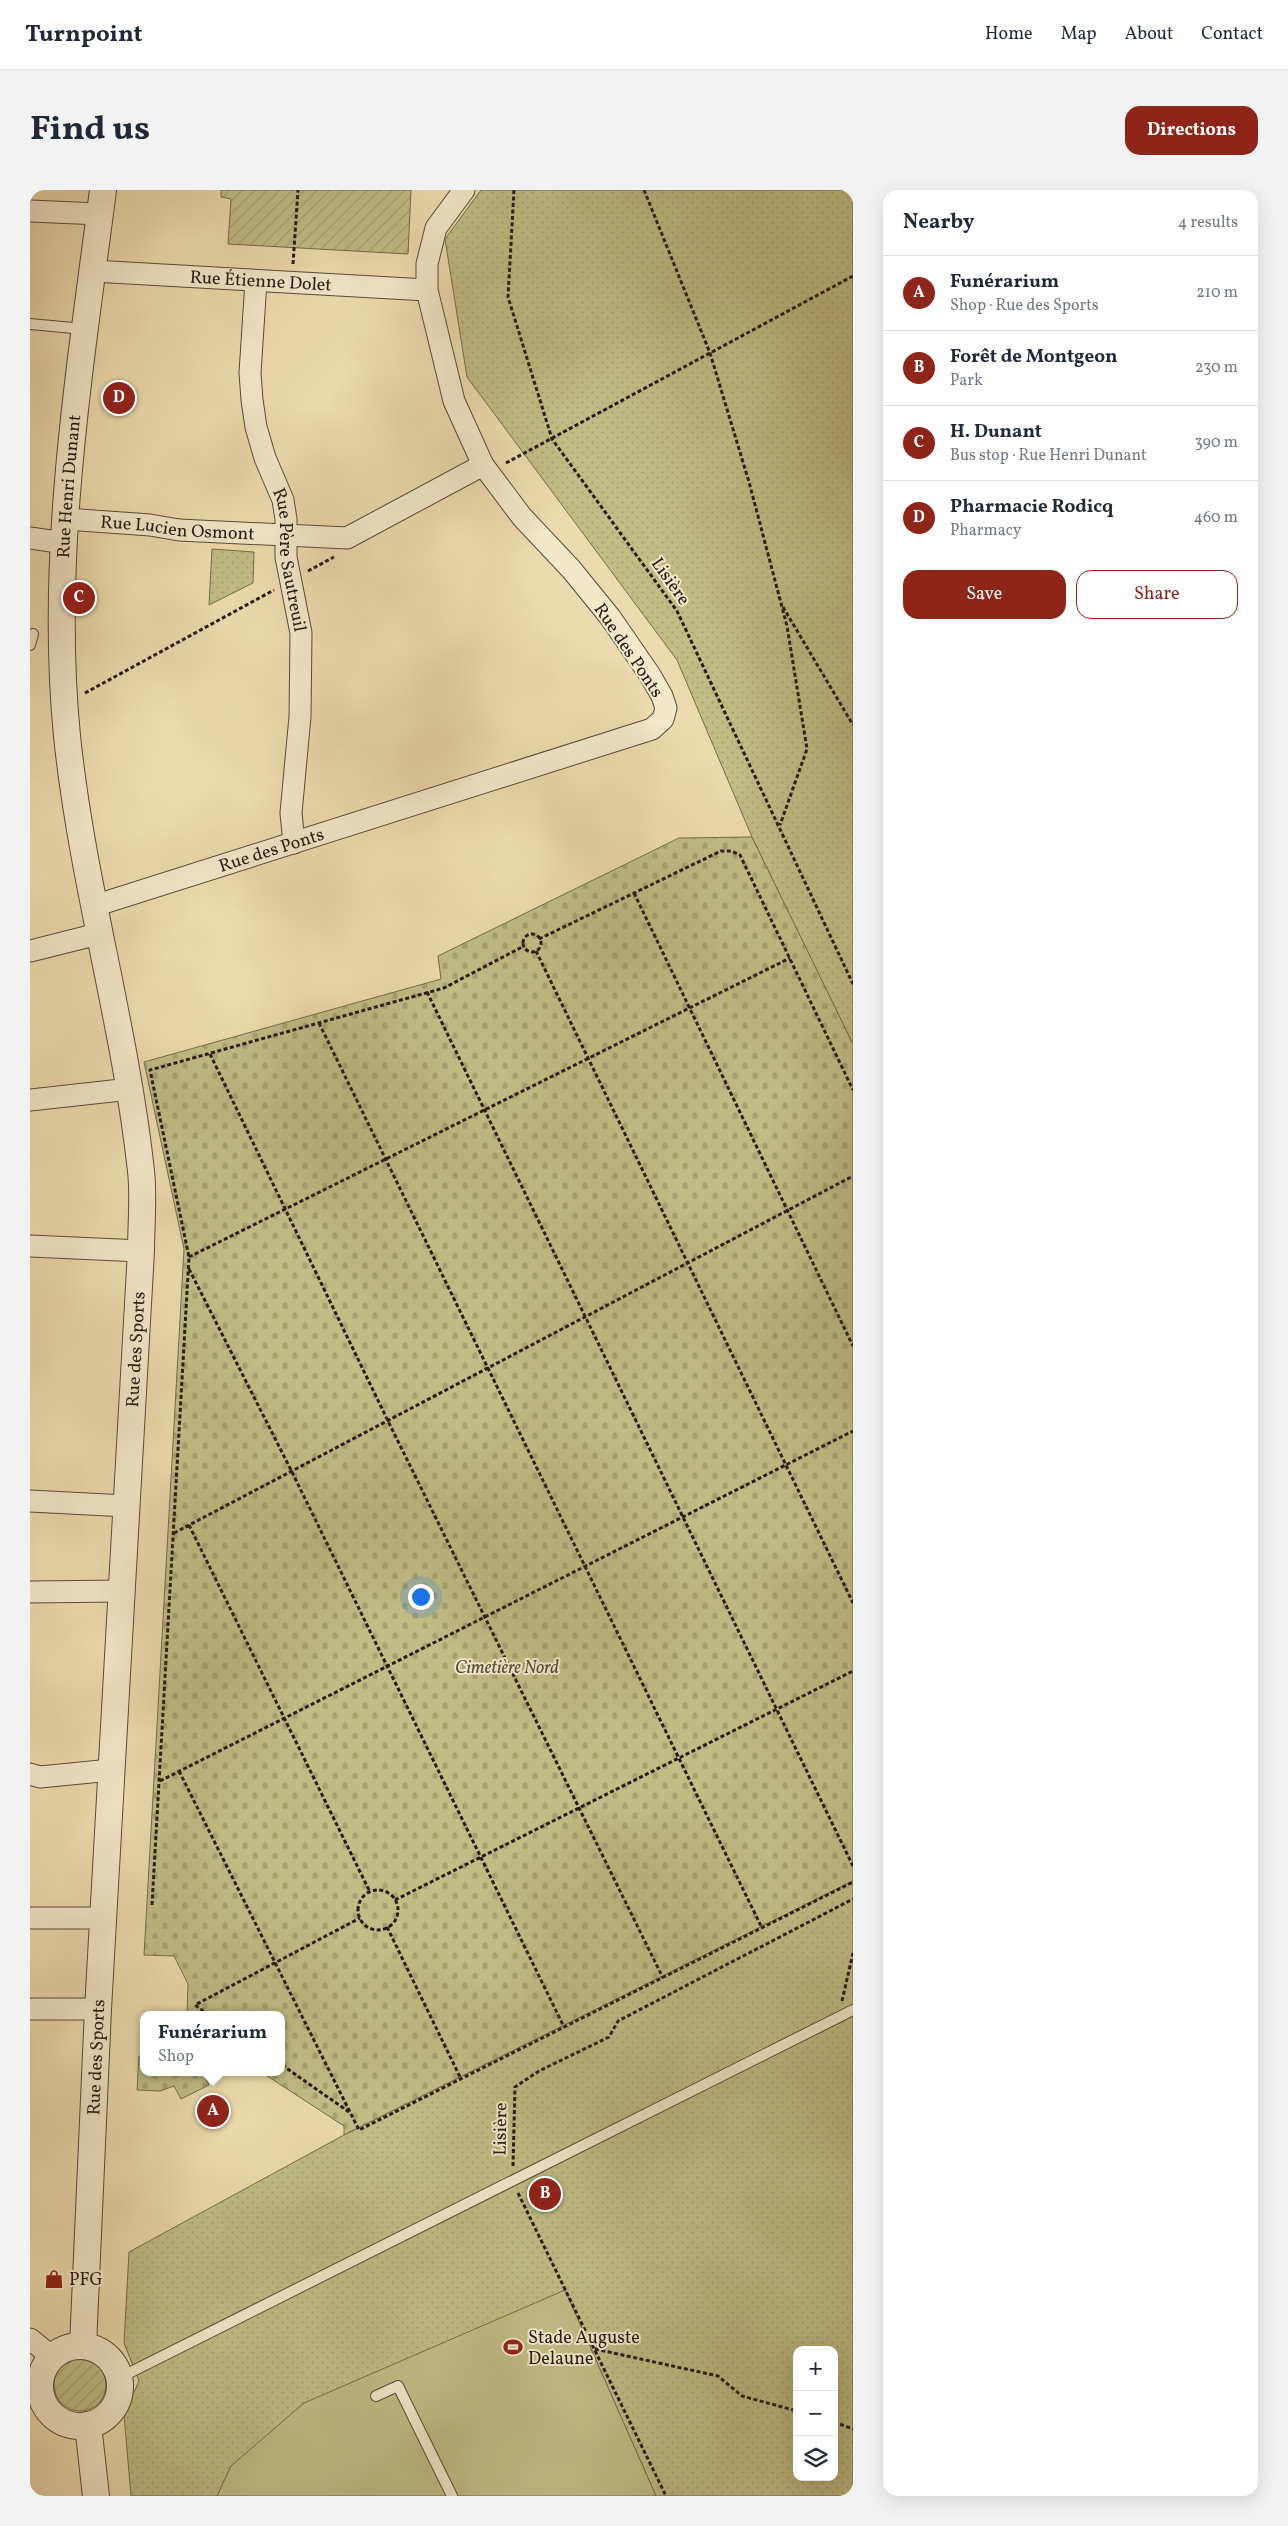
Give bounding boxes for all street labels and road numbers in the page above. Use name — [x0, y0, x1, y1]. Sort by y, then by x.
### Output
street label: Rue Étienne Dolet — [189, 266, 332, 299]
street label: Rue Henri Dunant — [52, 413, 88, 559]
street label: Rue Père Sautreuil — [265, 484, 311, 634]
street label: Rue Lucien Osmont — [100, 510, 255, 548]
street label: Lisière — [644, 553, 695, 611]
street label: Rue des Ponts — [587, 599, 669, 703]
street label: Rue des Ponts — [216, 823, 328, 880]
street label: Rue des Sports — [121, 1291, 153, 1408]
street label: Rue des Sports — [82, 1999, 113, 2116]
street label: Lisière — [489, 2102, 514, 2156]

